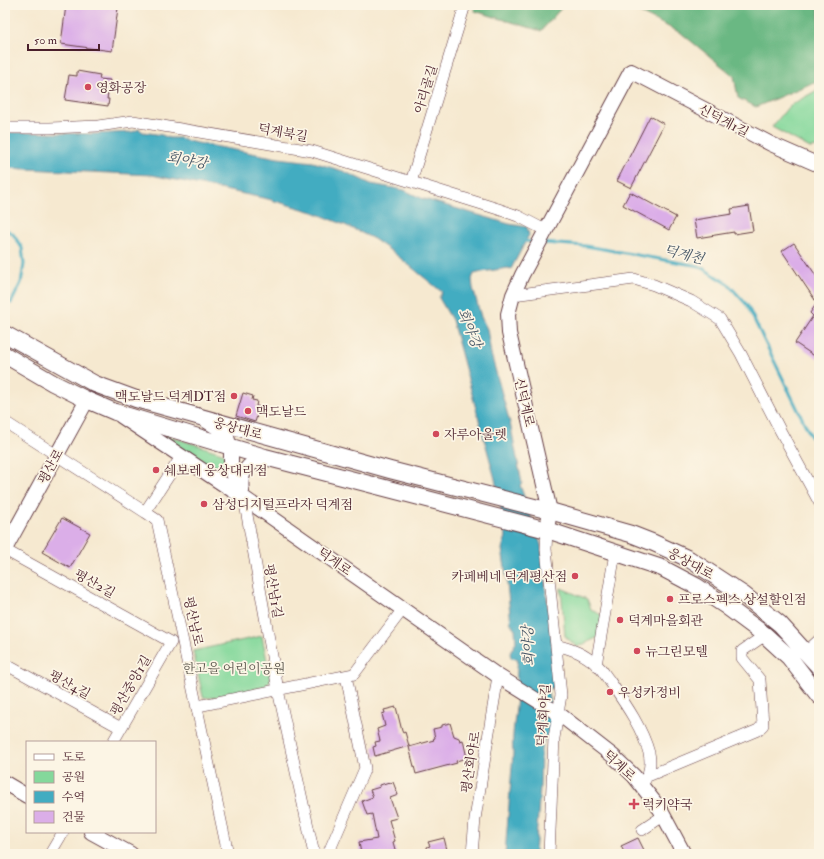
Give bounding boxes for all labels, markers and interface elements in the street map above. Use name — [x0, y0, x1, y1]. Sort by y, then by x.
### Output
scale bar — [28, 26, 99, 52]
text: 50 m — [34, 33, 58, 48]
street label: 아리골길 — [411, 63, 441, 116]
place label: 영화공장 — [96, 80, 147, 96]
marker: 영화공장 — [83, 82, 93, 92]
street label: 신덕계1길 — [696, 101, 752, 141]
street label: 덕계북길 — [257, 121, 309, 145]
water label: 회야강 — [166, 149, 211, 172]
water label: 덕계천 — [662, 241, 707, 268]
water label: 회야강 — [454, 306, 486, 352]
street label: 신덕계로 — [511, 376, 538, 429]
place label: 맥도날드 덕계DT점 — [115, 389, 226, 405]
marker: 맥도날드 덕계DT점 — [229, 391, 239, 401]
place label: 맥도날드 — [256, 404, 307, 420]
marker: 맥도날드 — [243, 406, 253, 416]
street label: 웅상대로 — [211, 415, 264, 443]
place label: 자루아울렛 — [444, 427, 507, 443]
marker: 자루아울렛 — [431, 429, 441, 439]
street label: 평산로 — [35, 446, 67, 487]
place label: 쉐보레 웅상대리점 — [164, 463, 267, 479]
marker: 쉐보레 웅상대리점 — [151, 465, 161, 475]
place label: 삼성디지털프라자 덕계점 — [212, 497, 353, 513]
marker: 삼성디지털프라자 덕계점 — [199, 499, 209, 509]
street label: 덕계로 — [314, 544, 355, 579]
street label: 웅상대로 — [665, 545, 717, 583]
street label: 평산남1길 — [260, 563, 286, 620]
street label: 평산2길 — [71, 566, 118, 602]
place label: 카페베네 덕계평산점 — [451, 569, 567, 585]
marker: 카페베네 덕계평산점 — [570, 571, 580, 581]
place label: 프로스펙스 상설할인점 — [678, 592, 806, 608]
marker: 프로스펙스 상설할인점 — [665, 594, 675, 604]
street label: 평산남로 — [180, 595, 206, 648]
place label: 덕계마을회관 — [628, 613, 704, 629]
marker: 덕계마을회관 — [615, 615, 625, 625]
water label: 회야강 — [519, 623, 538, 667]
place label: 뉴그린모텔 — [645, 644, 708, 660]
marker: 뉴그린모텔 — [632, 646, 642, 656]
street label: 평산중앙1길 — [107, 652, 155, 719]
park label: 한고을 어린이공원 — [182, 661, 286, 677]
street label: 평산4길 — [46, 667, 93, 703]
street label: 덕계회야길 — [534, 683, 554, 747]
place label: 우성카정비 — [618, 685, 681, 701]
marker: 우성카정비 — [605, 687, 615, 697]
street label: 평산회야로 — [458, 729, 484, 794]
legend — [26, 741, 156, 833]
street label: 덕계로 — [600, 747, 639, 785]
text: 도로 — [62, 750, 86, 765]
text: 공원 — [62, 770, 85, 785]
text: 수역 — [62, 790, 85, 805]
place label: 럭키약국 — [642, 797, 693, 813]
marker: 럭키약국 — [629, 799, 639, 809]
text: 건물 — [62, 810, 86, 825]

